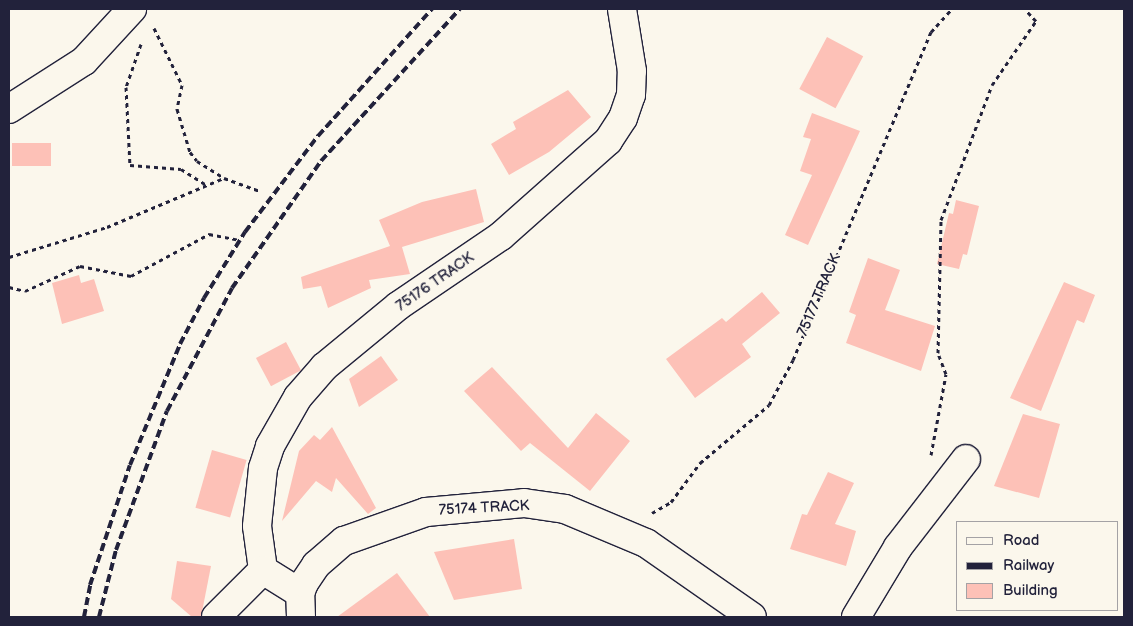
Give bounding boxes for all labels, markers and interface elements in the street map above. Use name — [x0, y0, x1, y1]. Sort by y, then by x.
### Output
street label: 75176 TRACK — [393, 248, 477, 316]
street label: 75177 TRACK — [793, 250, 845, 340]
street label: 75174 TRACK — [438, 497, 530, 519]
legend — [956, 521, 1118, 611]
text: Road — [1003, 531, 1039, 550]
text: Railway — [1003, 556, 1054, 575]
text: Building — [1003, 581, 1058, 600]

